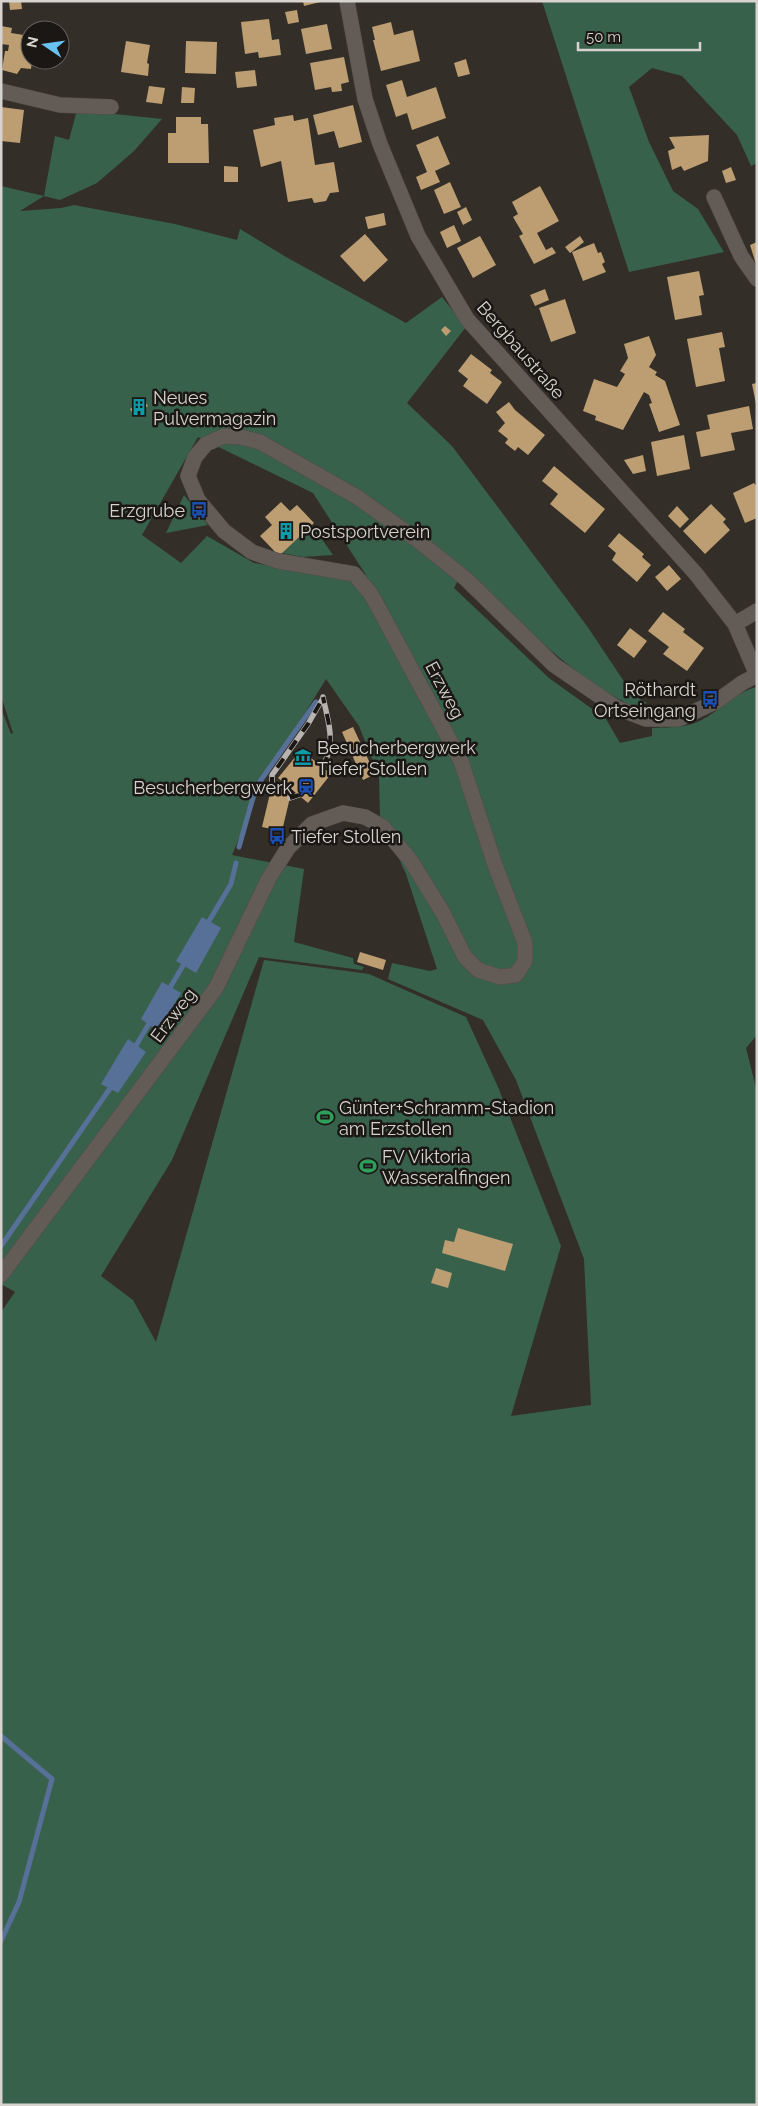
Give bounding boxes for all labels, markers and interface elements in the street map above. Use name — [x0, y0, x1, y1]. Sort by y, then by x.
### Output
north arrow — [20, 20, 70, 70]
scale bar — [578, 20, 700, 52]
text: 50 m — [586, 28, 621, 46]
text: N — [23, 35, 41, 49]
street label: Bergbaustraße — [473, 297, 569, 403]
place label: Neues Pulvermagazin — [153, 387, 276, 429]
building icon: Neues Pulvermagazin — [129, 397, 149, 417]
place label: Erzgrube — [109, 500, 185, 521]
bus stop icon: Erzgrube — [189, 500, 209, 520]
building icon: Postsportverein — [276, 521, 296, 541]
place label: Postsportverein — [300, 521, 430, 542]
street label: Erzweg — [421, 658, 469, 722]
place label: Röthardt Ortseingang — [594, 679, 696, 721]
bus stop icon: Röthardt Ortseingang — [700, 689, 720, 709]
place label: Besucherbergwerk Tiefer Stollen — [317, 737, 476, 779]
museum icon: Besucherbergwerk Tiefer Stollen — [293, 747, 313, 767]
place label: Besucherbergwerk — [133, 777, 292, 798]
station icon: Besucherbergwerk — [296, 777, 316, 797]
bus stop icon: Tiefer Stollen — [267, 826, 287, 846]
place label: Tiefer Stollen — [291, 826, 401, 847]
street label: Erzweg — [146, 984, 200, 1046]
place label: Günter+Schramm-Stadion am Erzstollen — [339, 1097, 554, 1139]
sports icon: Günter+Schramm-Stadion am Erzstollen — [315, 1107, 335, 1127]
place label: FV Viktoria Wasseralfingen — [382, 1146, 510, 1188]
sports icon: FV Viktoria Wasseralfingen — [358, 1156, 378, 1176]

